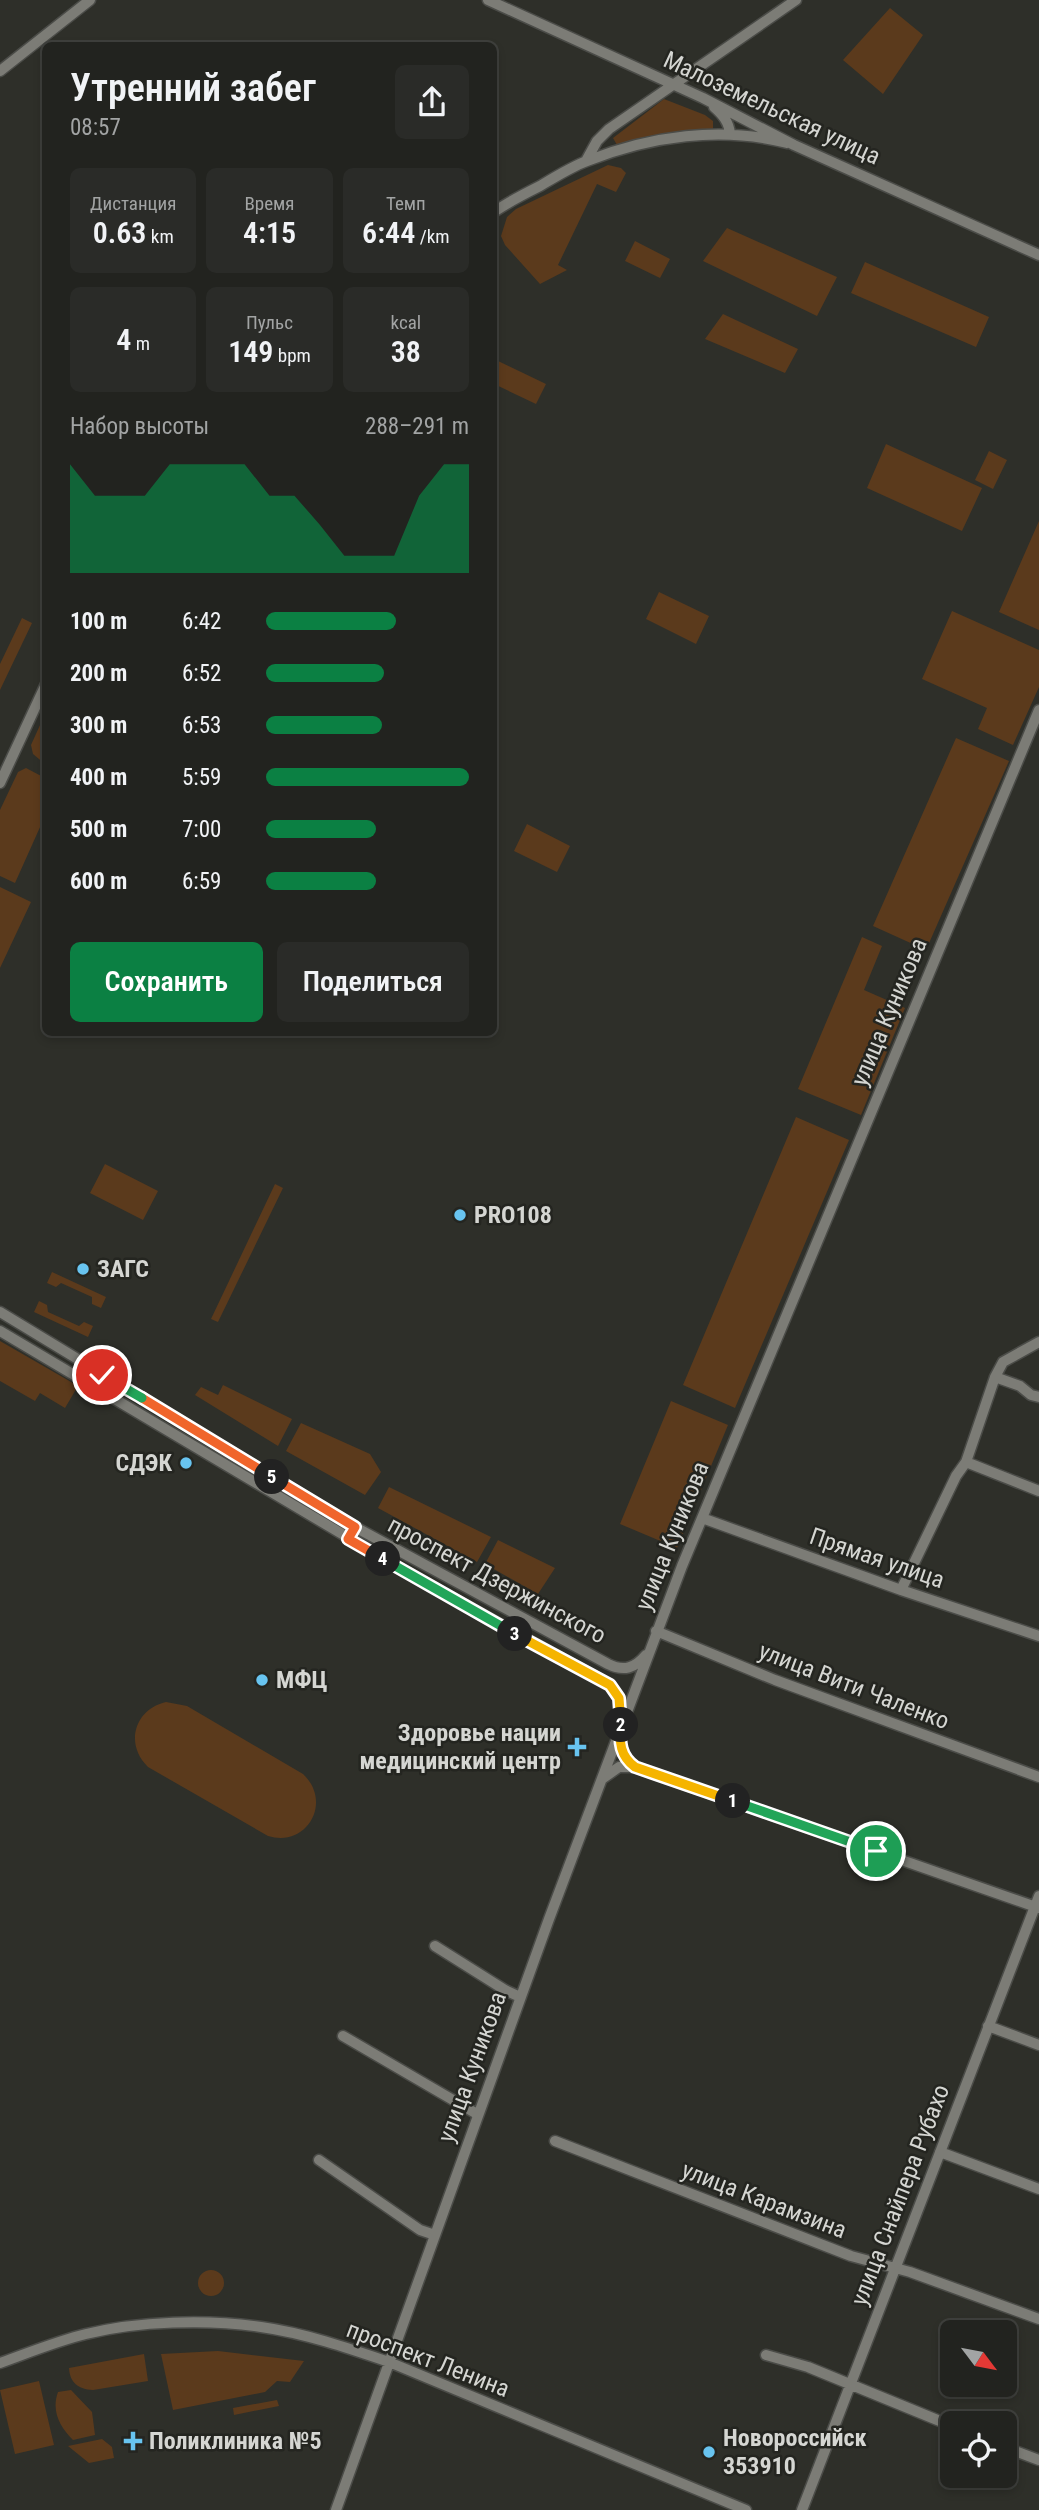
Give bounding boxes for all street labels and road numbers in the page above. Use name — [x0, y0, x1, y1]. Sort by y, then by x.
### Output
street label: Малоземельская улица — [659, 46, 885, 170]
street label: улица Куникова — [845, 934, 933, 1090]
street label: улица Куникова — [629, 1458, 715, 1614]
street label: проспект Дзержинского — [383, 1511, 611, 1649]
street label: Прямая улица — [806, 1522, 948, 1594]
street label: улица Вити Чаленко — [755, 1637, 953, 1735]
street label: улица Куникова — [432, 1988, 512, 2146]
street label: улица Снайпера Рубахо — [845, 2081, 955, 2309]
street label: улица Карамзина — [678, 2156, 850, 2244]
street label: проспект Ленина — [343, 2315, 513, 2403]

